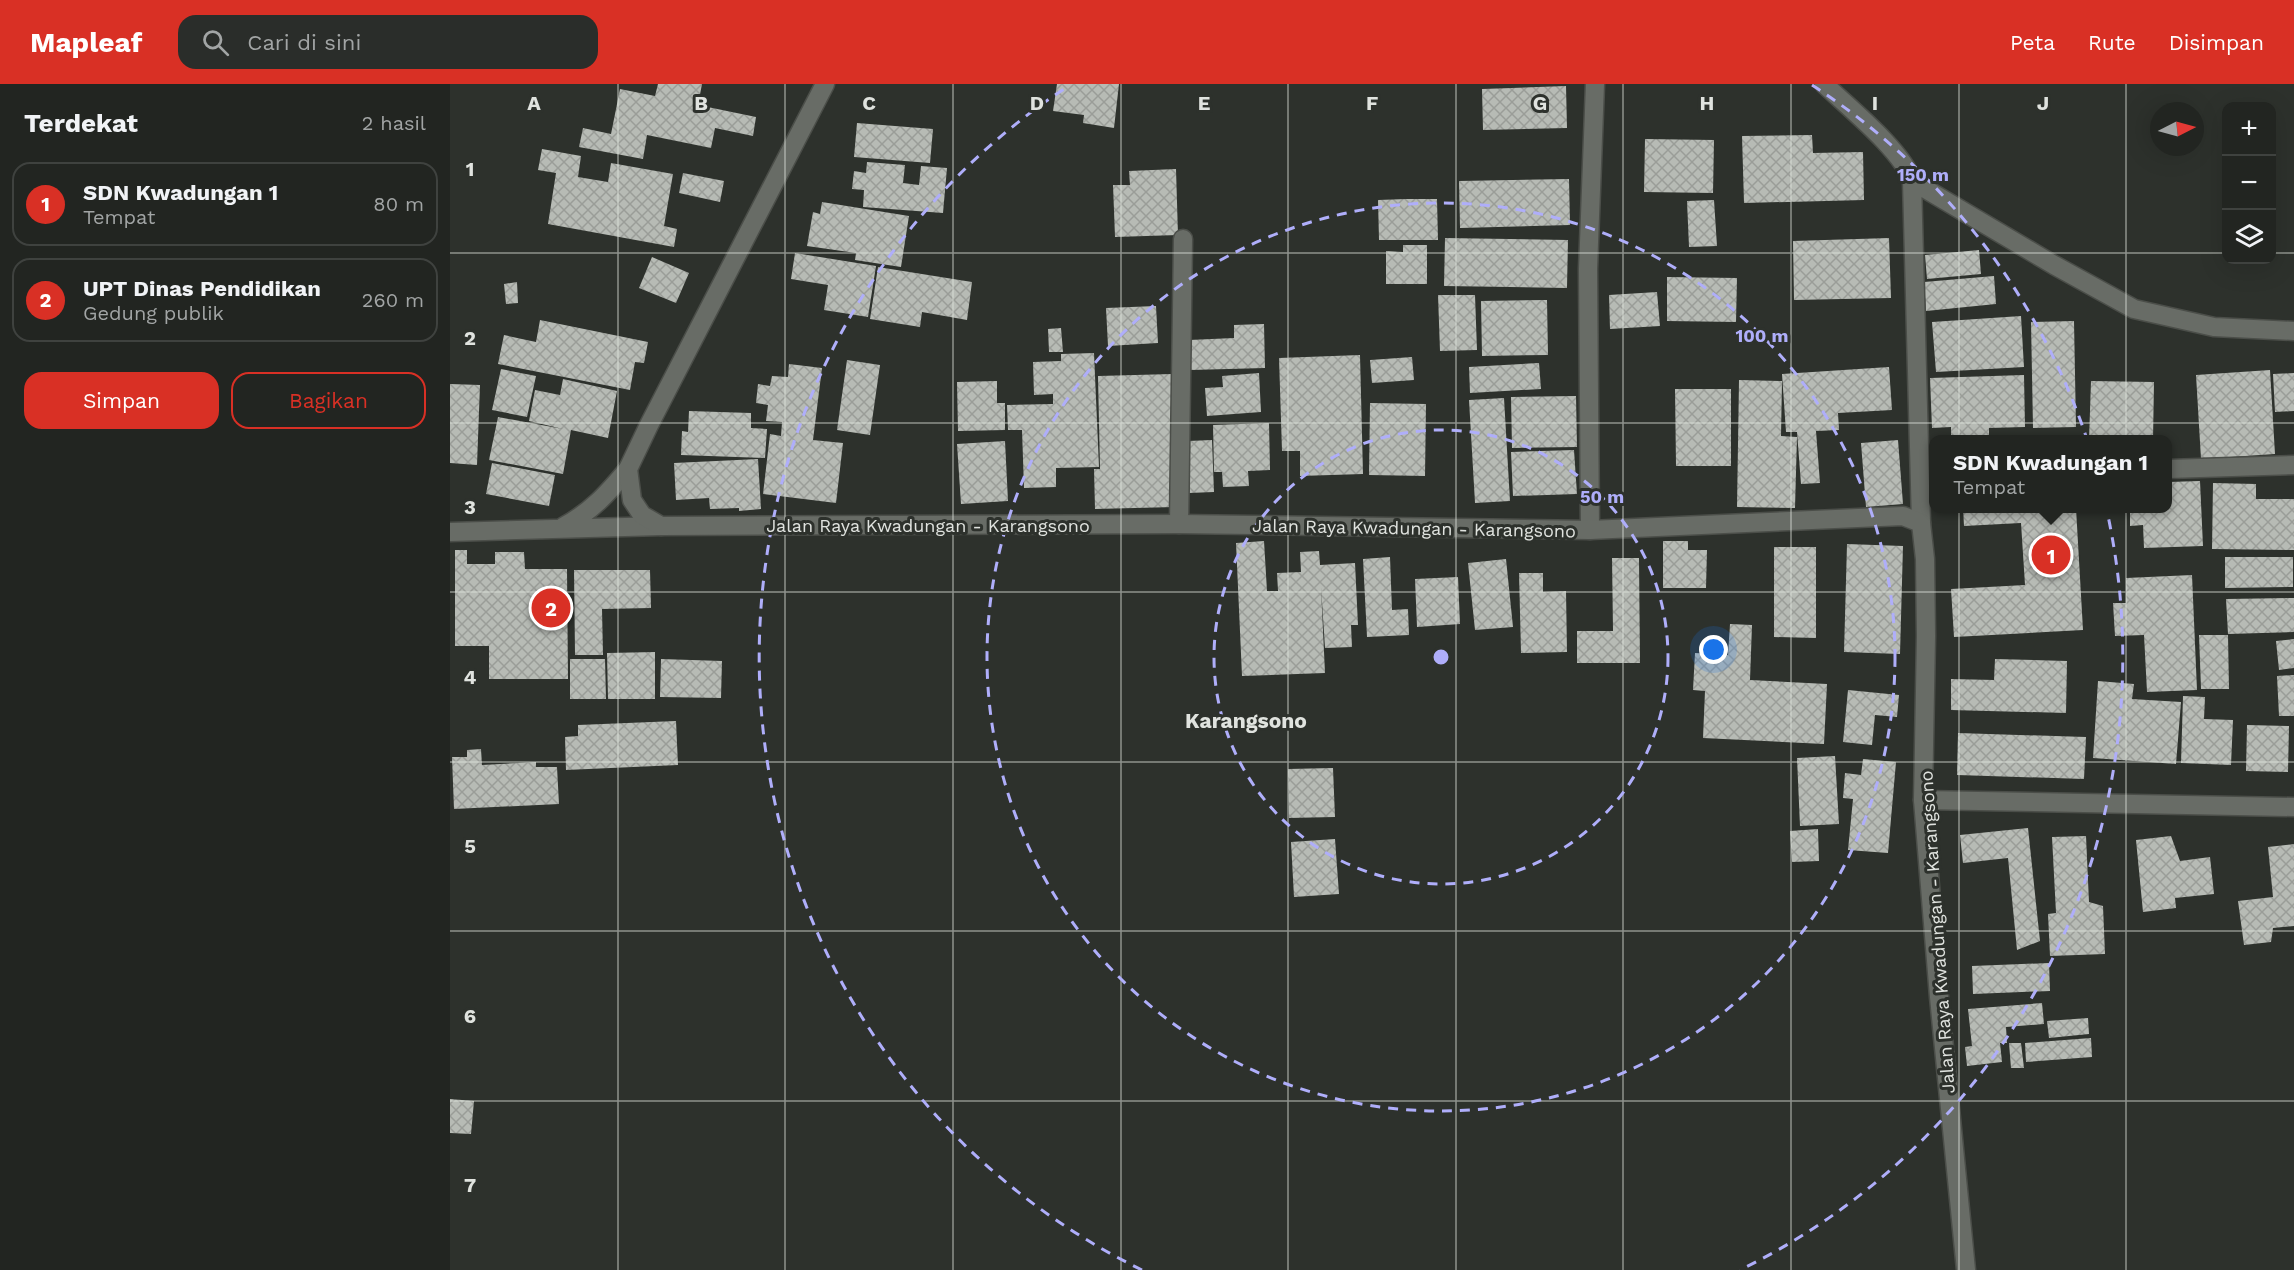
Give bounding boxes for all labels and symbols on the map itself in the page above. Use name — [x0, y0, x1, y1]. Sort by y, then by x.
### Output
text: A — [527, 91, 541, 115]
text: B — [694, 91, 708, 115]
text: C — [862, 91, 876, 115]
text: D — [1030, 91, 1044, 115]
text: E — [1198, 91, 1210, 115]
text: F — [1366, 91, 1378, 115]
text: G — [1533, 91, 1547, 115]
text: H — [1700, 91, 1714, 115]
text: I — [1872, 91, 1878, 115]
text: J — [2037, 91, 2049, 115]
north arrow — [2150, 102, 2204, 156]
text: 1 — [466, 157, 474, 181]
text: 150 m — [1897, 164, 1949, 185]
text: 100 m — [1735, 325, 1789, 346]
text: 2 — [464, 326, 476, 350]
text: 50 m — [1580, 486, 1624, 507]
text: 3 — [464, 495, 476, 519]
street label: Jalan Raya Kwadungan - Karangsono — [766, 515, 1090, 536]
street label: Jalan Raya Kwadungan - Karangsono — [1252, 515, 1576, 541]
pin: 1 — [2032, 532, 2070, 578]
pin: 2 — [532, 586, 570, 630]
your location — [1699, 635, 1728, 664]
centre of rings — [1431, 647, 1451, 667]
text: 4 — [464, 665, 477, 689]
district label: Karangsono — [1185, 708, 1307, 733]
street label: Jalan Raya Kwadungan - Karangsono — [1915, 770, 1959, 1094]
text: 5 — [464, 834, 476, 858]
text: 6 — [464, 1004, 476, 1028]
text: 7 — [464, 1173, 476, 1197]

